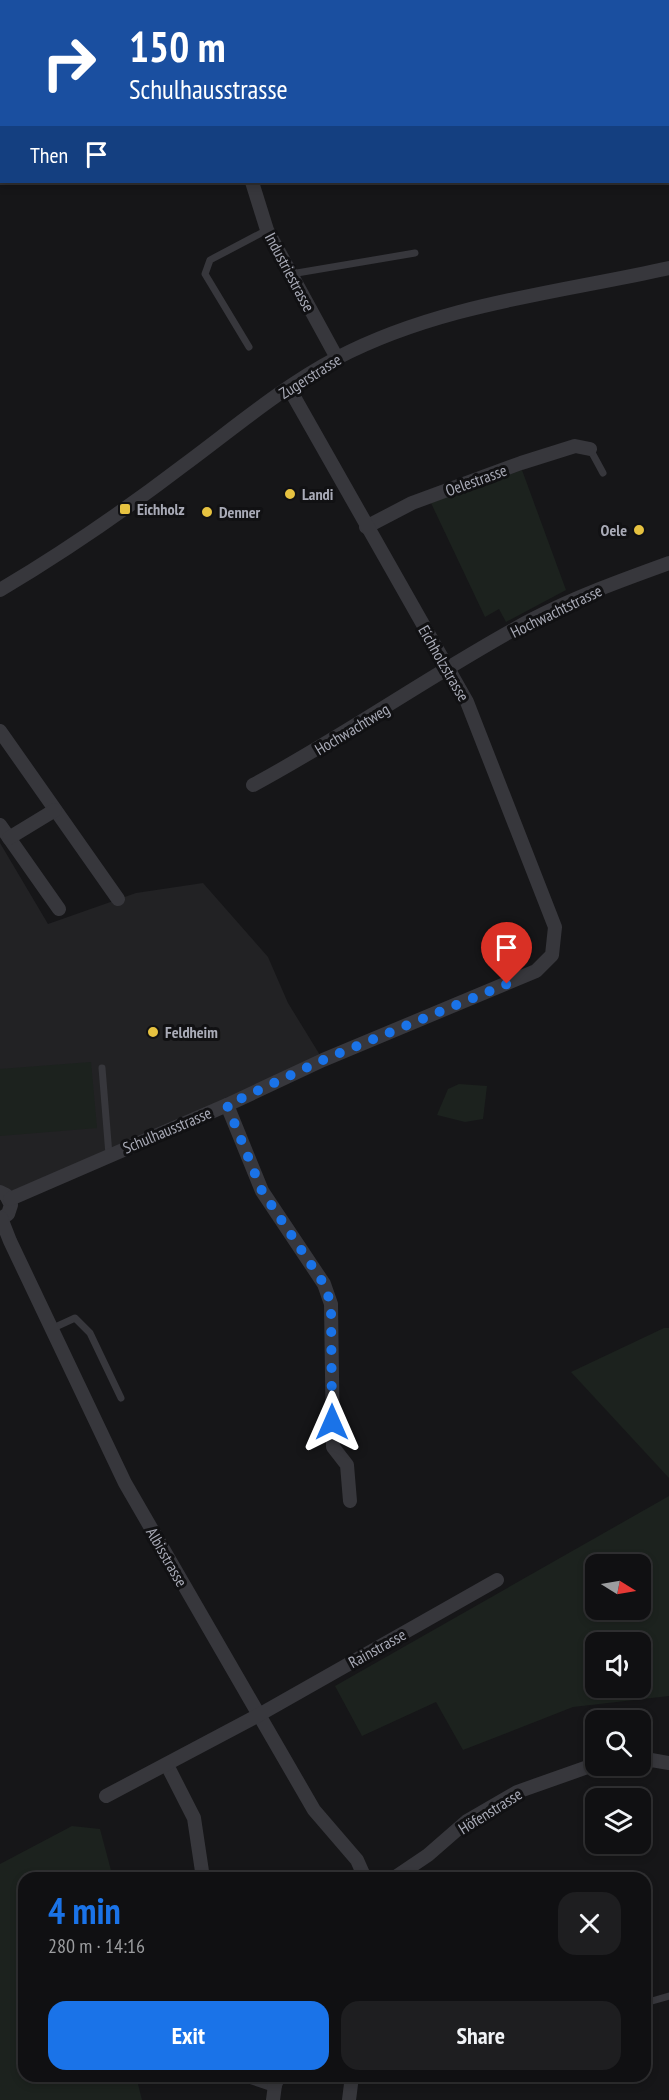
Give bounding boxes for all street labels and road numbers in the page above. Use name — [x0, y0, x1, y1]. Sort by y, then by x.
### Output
street label: Industriestrasse — [261, 229, 319, 315]
street label: Zugerstrasse — [275, 349, 345, 403]
street label: Oelestrasse — [443, 460, 509, 500]
street label: Hochwachtstrasse — [507, 580, 605, 642]
street label: Eichholzstrasse — [414, 621, 474, 705]
street label: Hochwachtweg — [311, 699, 393, 759]
street label: Schulhausstrasse — [120, 1102, 214, 1158]
street label: Albisstrasse — [142, 1524, 192, 1590]
street label: Rainstrasse — [345, 1624, 409, 1672]
street label: Höfenstrasse — [455, 1784, 525, 1838]

